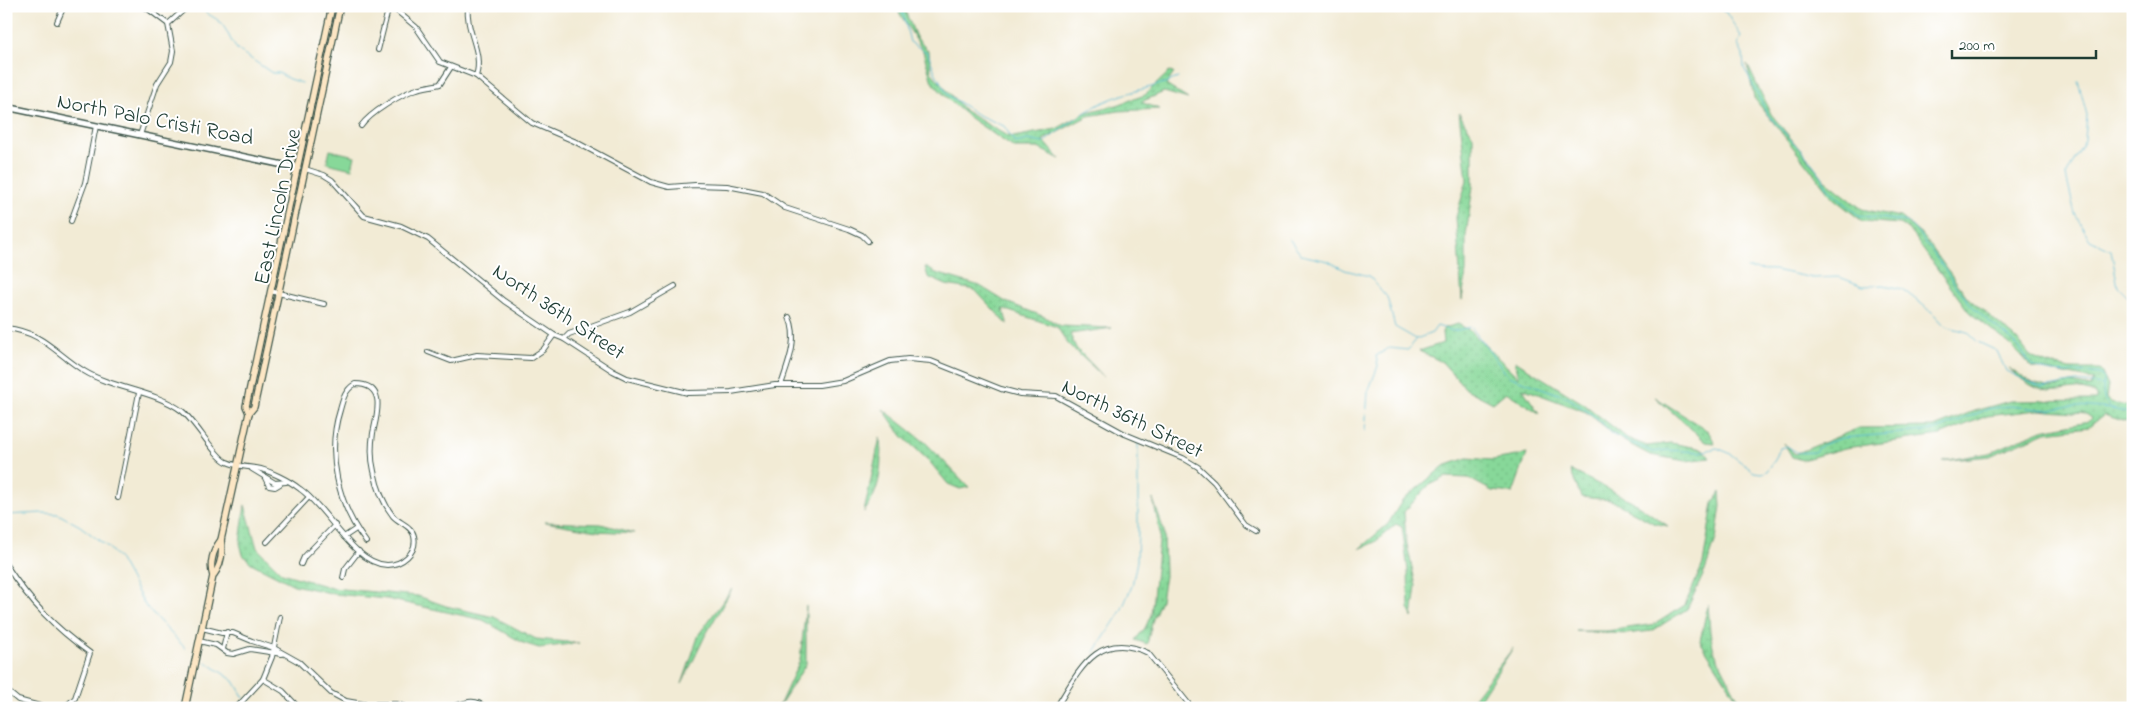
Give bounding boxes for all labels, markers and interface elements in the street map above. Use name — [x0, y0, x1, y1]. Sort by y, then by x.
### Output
scale bar — [1952, 28, 2095, 60]
text: 200 m — [1959, 35, 1995, 57]
street label: North Palo Cristi Road — [54, 86, 256, 156]
street label: East Lincoln Drive — [247, 126, 311, 288]
street label: North 36th Street — [485, 257, 631, 370]
street label: North 36th Street — [1056, 372, 1209, 468]

